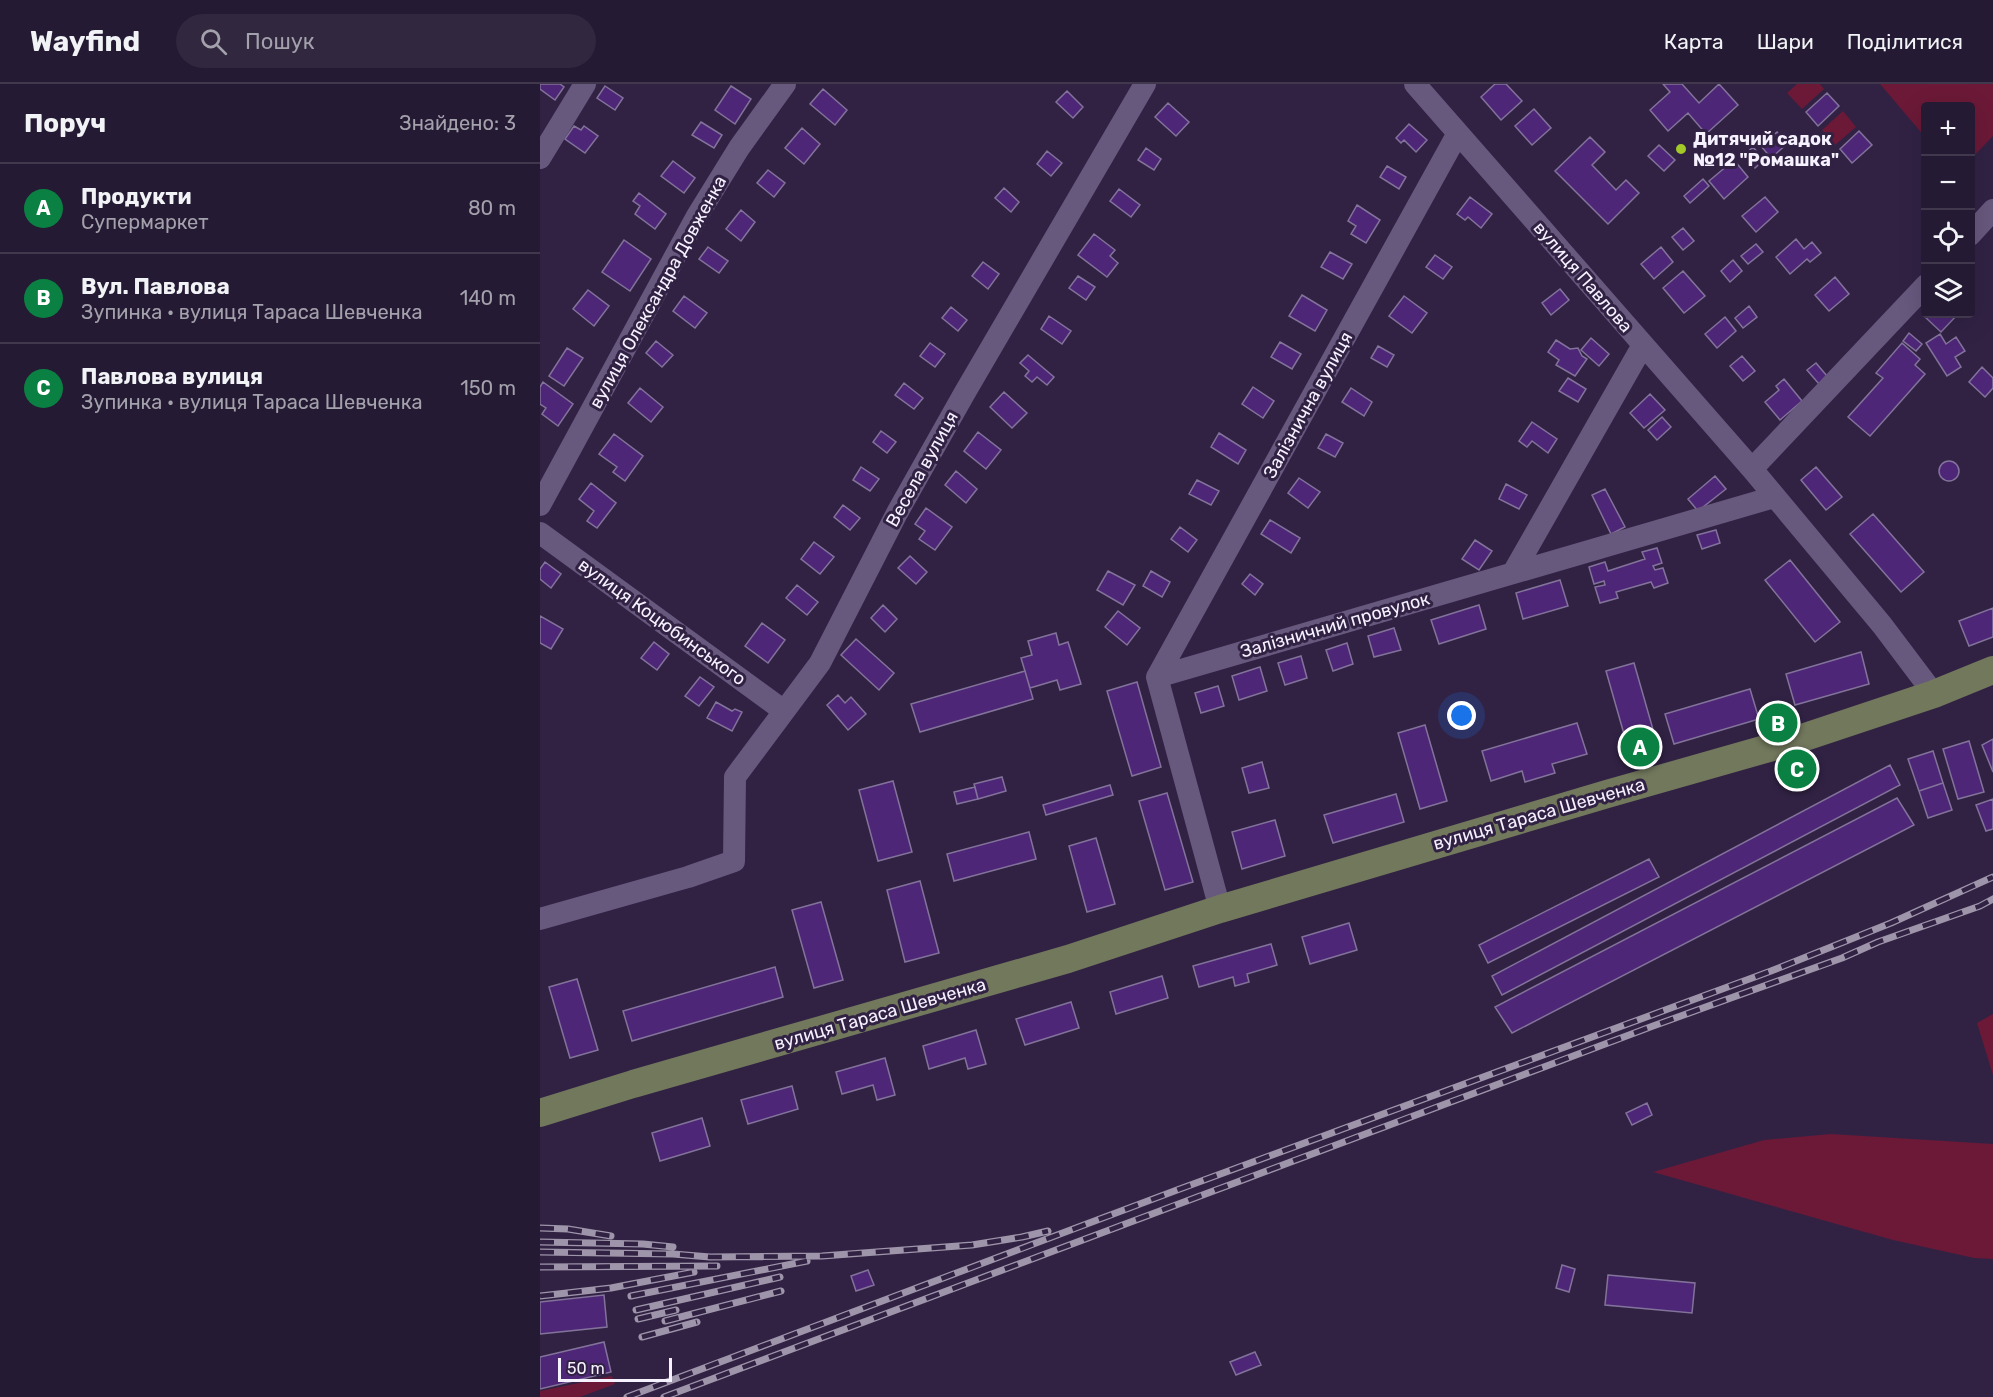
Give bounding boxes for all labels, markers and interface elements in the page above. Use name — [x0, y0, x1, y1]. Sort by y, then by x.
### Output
search box — [176, 14, 596, 68]
text: Wayfind — [30, 25, 140, 58]
icon: search — [197, 25, 230, 58]
text: Пошук — [245, 28, 315, 55]
text: Карта — [1664, 29, 1724, 54]
text: Шари — [1757, 29, 1814, 54]
text: Поділитися — [1847, 29, 1963, 54]
map controls — [1921, 102, 1975, 318]
button: + — [1921, 102, 1975, 156]
text: Поруч — [24, 108, 106, 139]
text: Знайдено: 3 — [399, 111, 516, 135]
place label: Дитячий садок №12 "Ромашка" — [1693, 128, 1839, 171]
marker: Дитячий садок №12 "Ромашка" — [1674, 142, 1688, 156]
button: − — [1921, 156, 1975, 210]
street label: вулиця Олександра Довженка — [585, 172, 731, 412]
text: Продукти — [81, 183, 192, 210]
text: A — [36, 196, 51, 220]
text: 80 m — [468, 196, 516, 220]
text: Супермаркет — [81, 210, 209, 234]
button: locate — [1921, 210, 1975, 264]
street label: вулиця Павлова — [1529, 217, 1637, 337]
button: layers — [1921, 264, 1975, 318]
text: Вул. Павлова — [81, 273, 230, 300]
text: B — [36, 286, 51, 310]
text: 140 m — [460, 286, 516, 310]
text: Зупинка · вулиця Тараса Шевченка — [81, 300, 423, 324]
street label: Залізнична вулиця — [1259, 328, 1357, 482]
text: Павлова вулиця — [81, 363, 263, 390]
text: C — [36, 376, 51, 400]
text: 150 m — [460, 376, 516, 400]
text: Зупинка · вулиця Тараса Шевченка — [81, 390, 423, 414]
street label: Весела вулиця — [881, 407, 963, 531]
street label: вулиця Коцюбинського — [574, 554, 750, 690]
street label: Залізничний провулок — [1238, 587, 1432, 663]
pin: B — [1758, 700, 1798, 746]
your location — [1447, 701, 1476, 730]
pin: A — [1620, 724, 1660, 770]
pin: C — [1778, 746, 1816, 792]
street label: вулиця Тараса Шевченка — [1431, 773, 1647, 855]
street label: вулиця Тараса Шевченка — [772, 973, 988, 1055]
scale bar — [558, 1355, 672, 1382]
text: 50 m — [567, 1359, 605, 1378]

